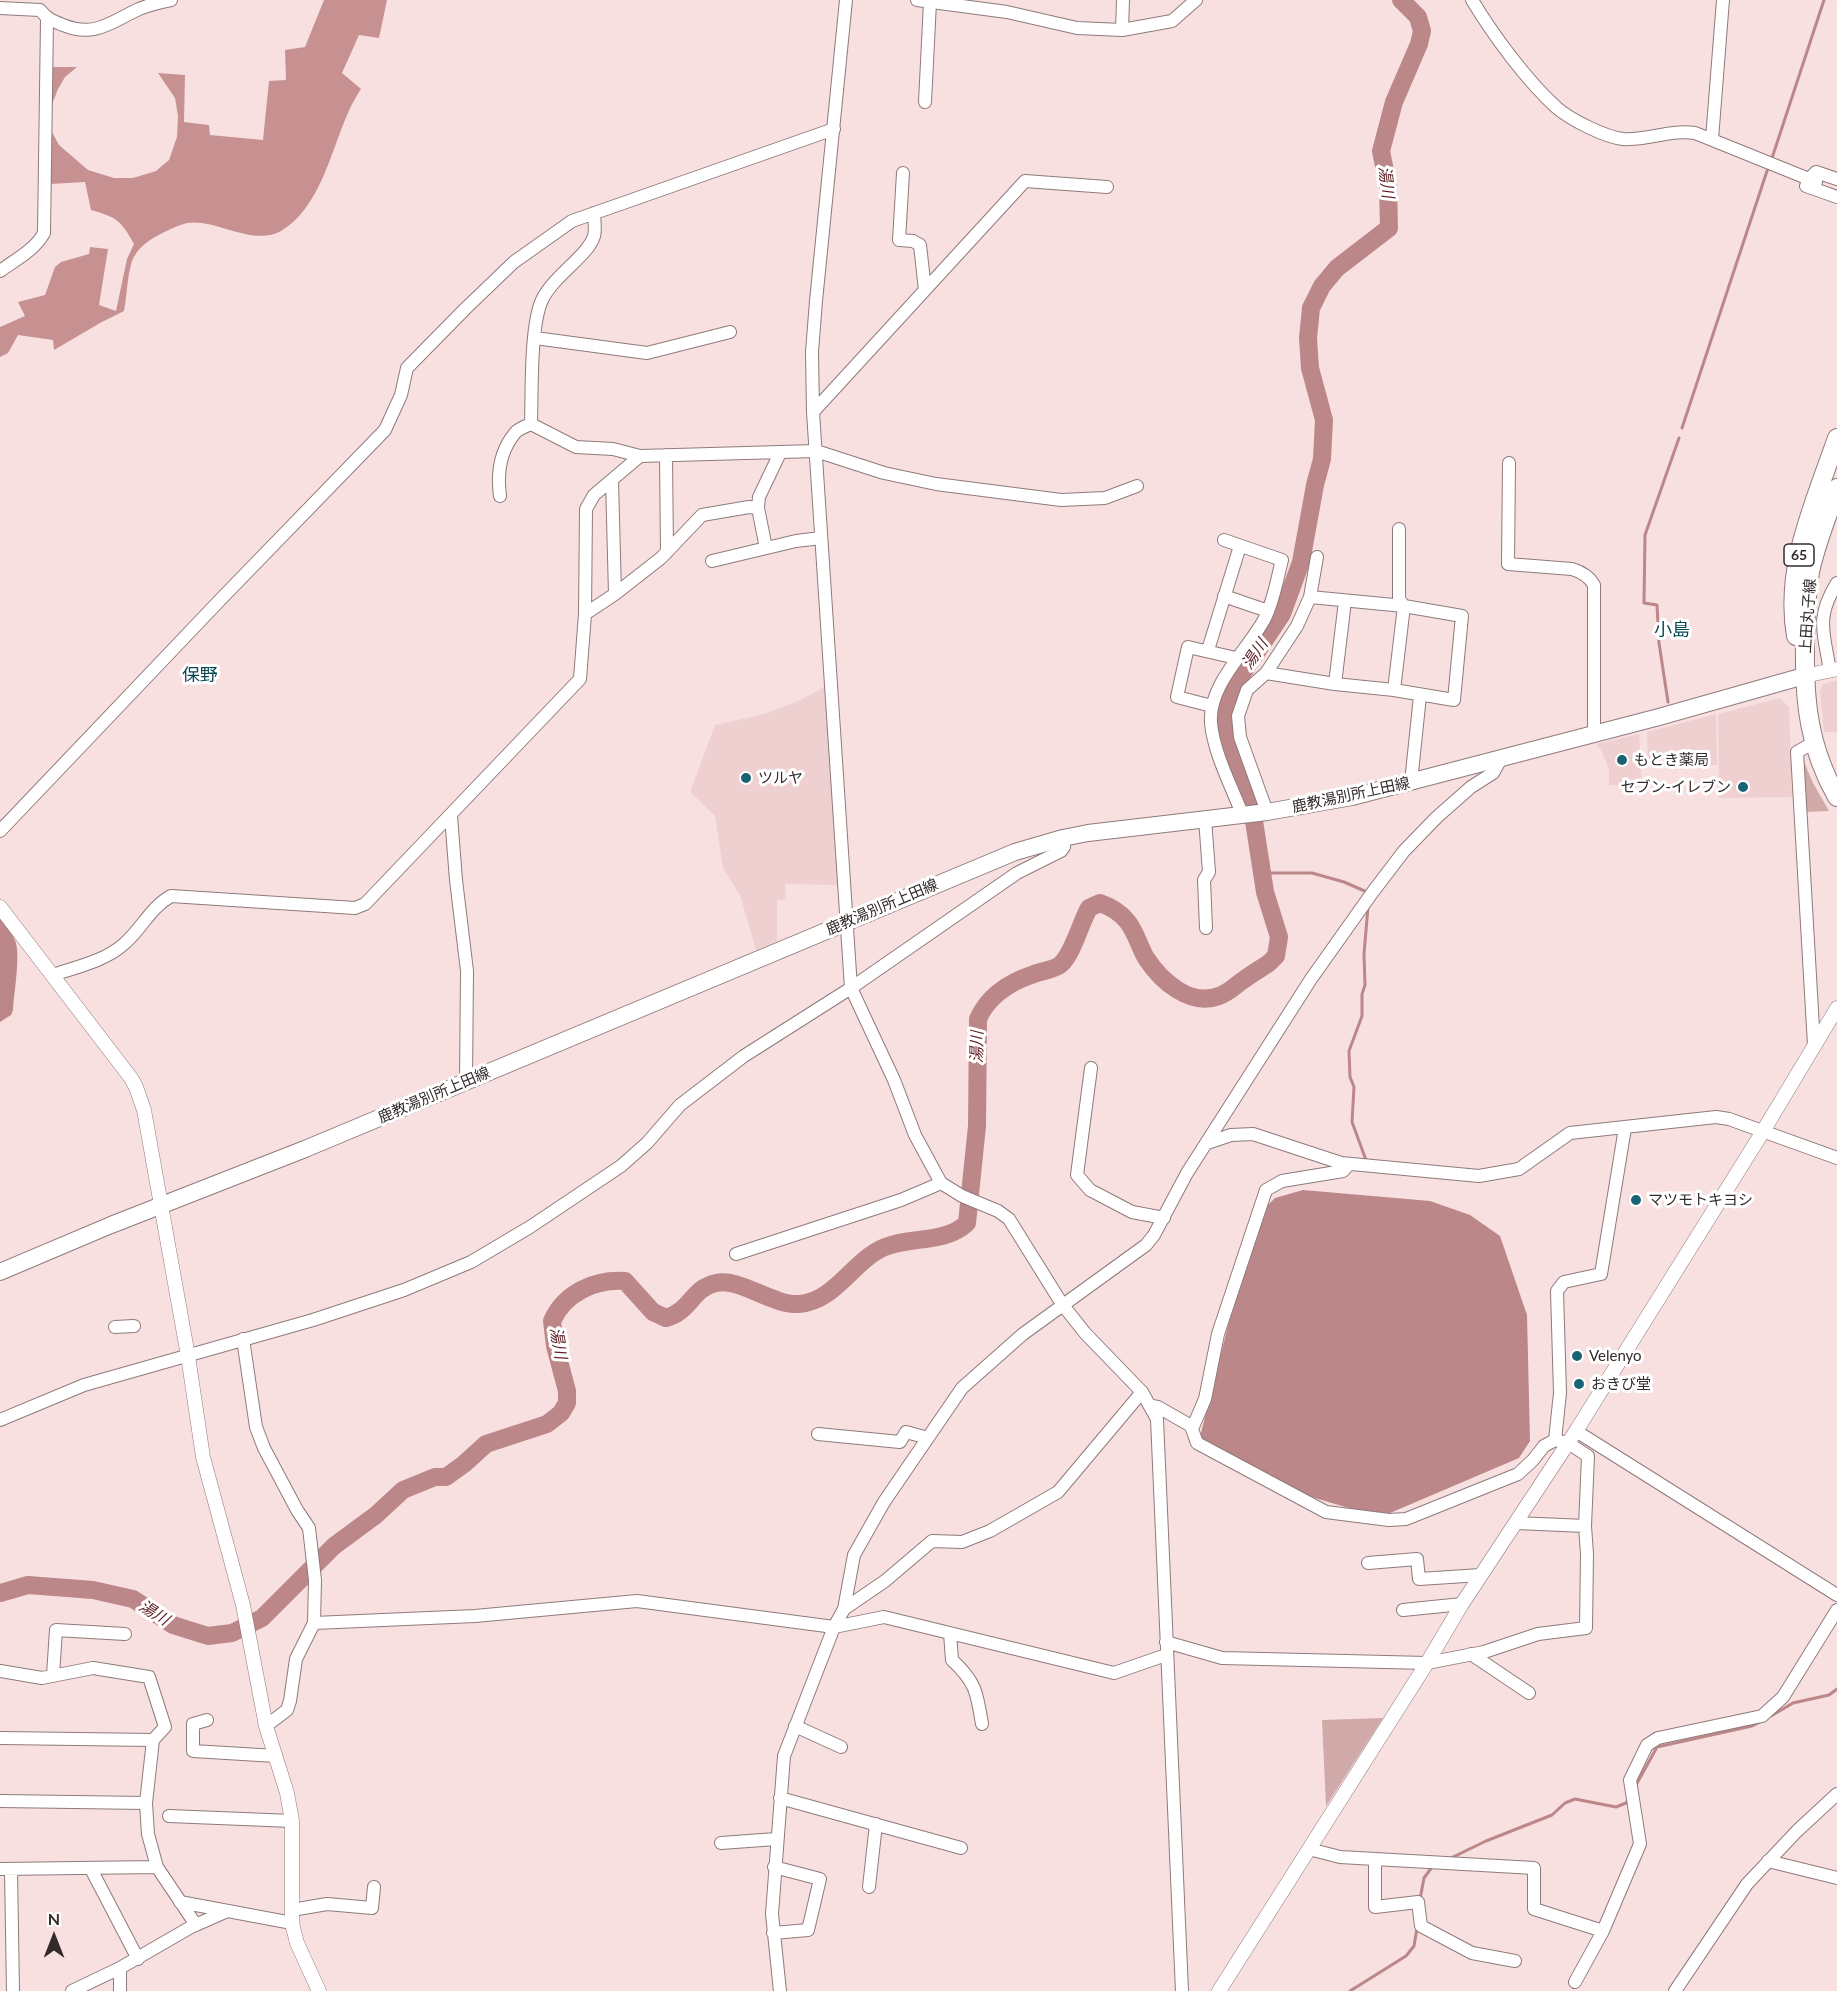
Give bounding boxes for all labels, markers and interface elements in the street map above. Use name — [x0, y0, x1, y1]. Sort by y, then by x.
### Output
water label: 湯川 — [1375, 165, 1397, 199]
road number: 65 — [1784, 544, 1814, 566]
street label: 上田丸子線 — [1796, 578, 1820, 654]
district label: 小島 — [1654, 619, 1690, 641]
water label: 湯川 — [1238, 635, 1272, 673]
district label: 保野 — [182, 664, 218, 686]
place label: もとき薬局 — [1634, 751, 1709, 769]
marker: もとき薬局 — [1615, 753, 1629, 767]
place label: ツルヤ — [758, 769, 803, 787]
marker: ツルヤ — [739, 771, 753, 785]
street label: 鹿教湯別所上田線 — [1290, 774, 1412, 816]
place label: セブン-イレブン — [1620, 778, 1731, 796]
marker: セブン-イレブン — [1736, 780, 1750, 794]
street label: 鹿教湯別所上田線 — [823, 875, 941, 939]
water label: 湯川 — [967, 1031, 987, 1063]
street label: 鹿教湯別所上田線 — [375, 1063, 493, 1127]
place label: マツモトキヨシ — [1648, 1191, 1753, 1209]
marker: マツモトキヨシ — [1629, 1193, 1643, 1207]
water label: 湯川 — [546, 1326, 570, 1360]
place label: Velenyo — [1589, 1347, 1642, 1365]
marker: Velenyo — [1570, 1349, 1584, 1363]
place label: おきび堂 — [1591, 1375, 1651, 1393]
marker: おきび堂 — [1572, 1377, 1586, 1391]
water label: 湯川 — [135, 1596, 173, 1630]
north arrow — [24, 1907, 84, 1967]
text: N — [48, 1909, 60, 1928]

